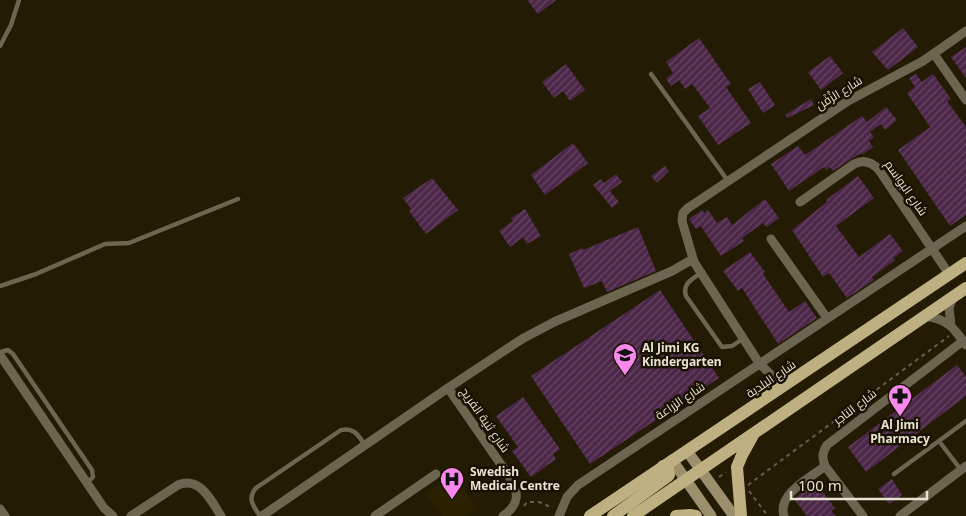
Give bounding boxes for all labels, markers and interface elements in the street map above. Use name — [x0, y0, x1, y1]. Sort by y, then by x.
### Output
street label: شارع الزَّفْن — [812, 72, 865, 114]
street label: شارع البواسم — [881, 156, 932, 219]
place label: Al Jimi KG Kindergarten — [642, 339, 722, 370]
school or university icon: Al Jimi KG Kindergarten — [612, 342, 638, 376]
street label: شارع البلدية — [742, 356, 799, 401]
street label: شارع الزراعة — [651, 378, 708, 424]
pharmacy icon: Al Jimi Pharmacy — [887, 383, 913, 417]
street label: شارع ثنية الفريج — [457, 384, 514, 456]
street label: شارع التاجر — [829, 385, 880, 429]
place label: Al Jimi Pharmacy — [870, 416, 930, 447]
place label: Swedish Medical Centre — [470, 463, 560, 494]
hospital icon: Swedish Medical Centre — [439, 466, 465, 500]
scale bar — [791, 468, 927, 500]
text: 100 m — [798, 475, 842, 495]

